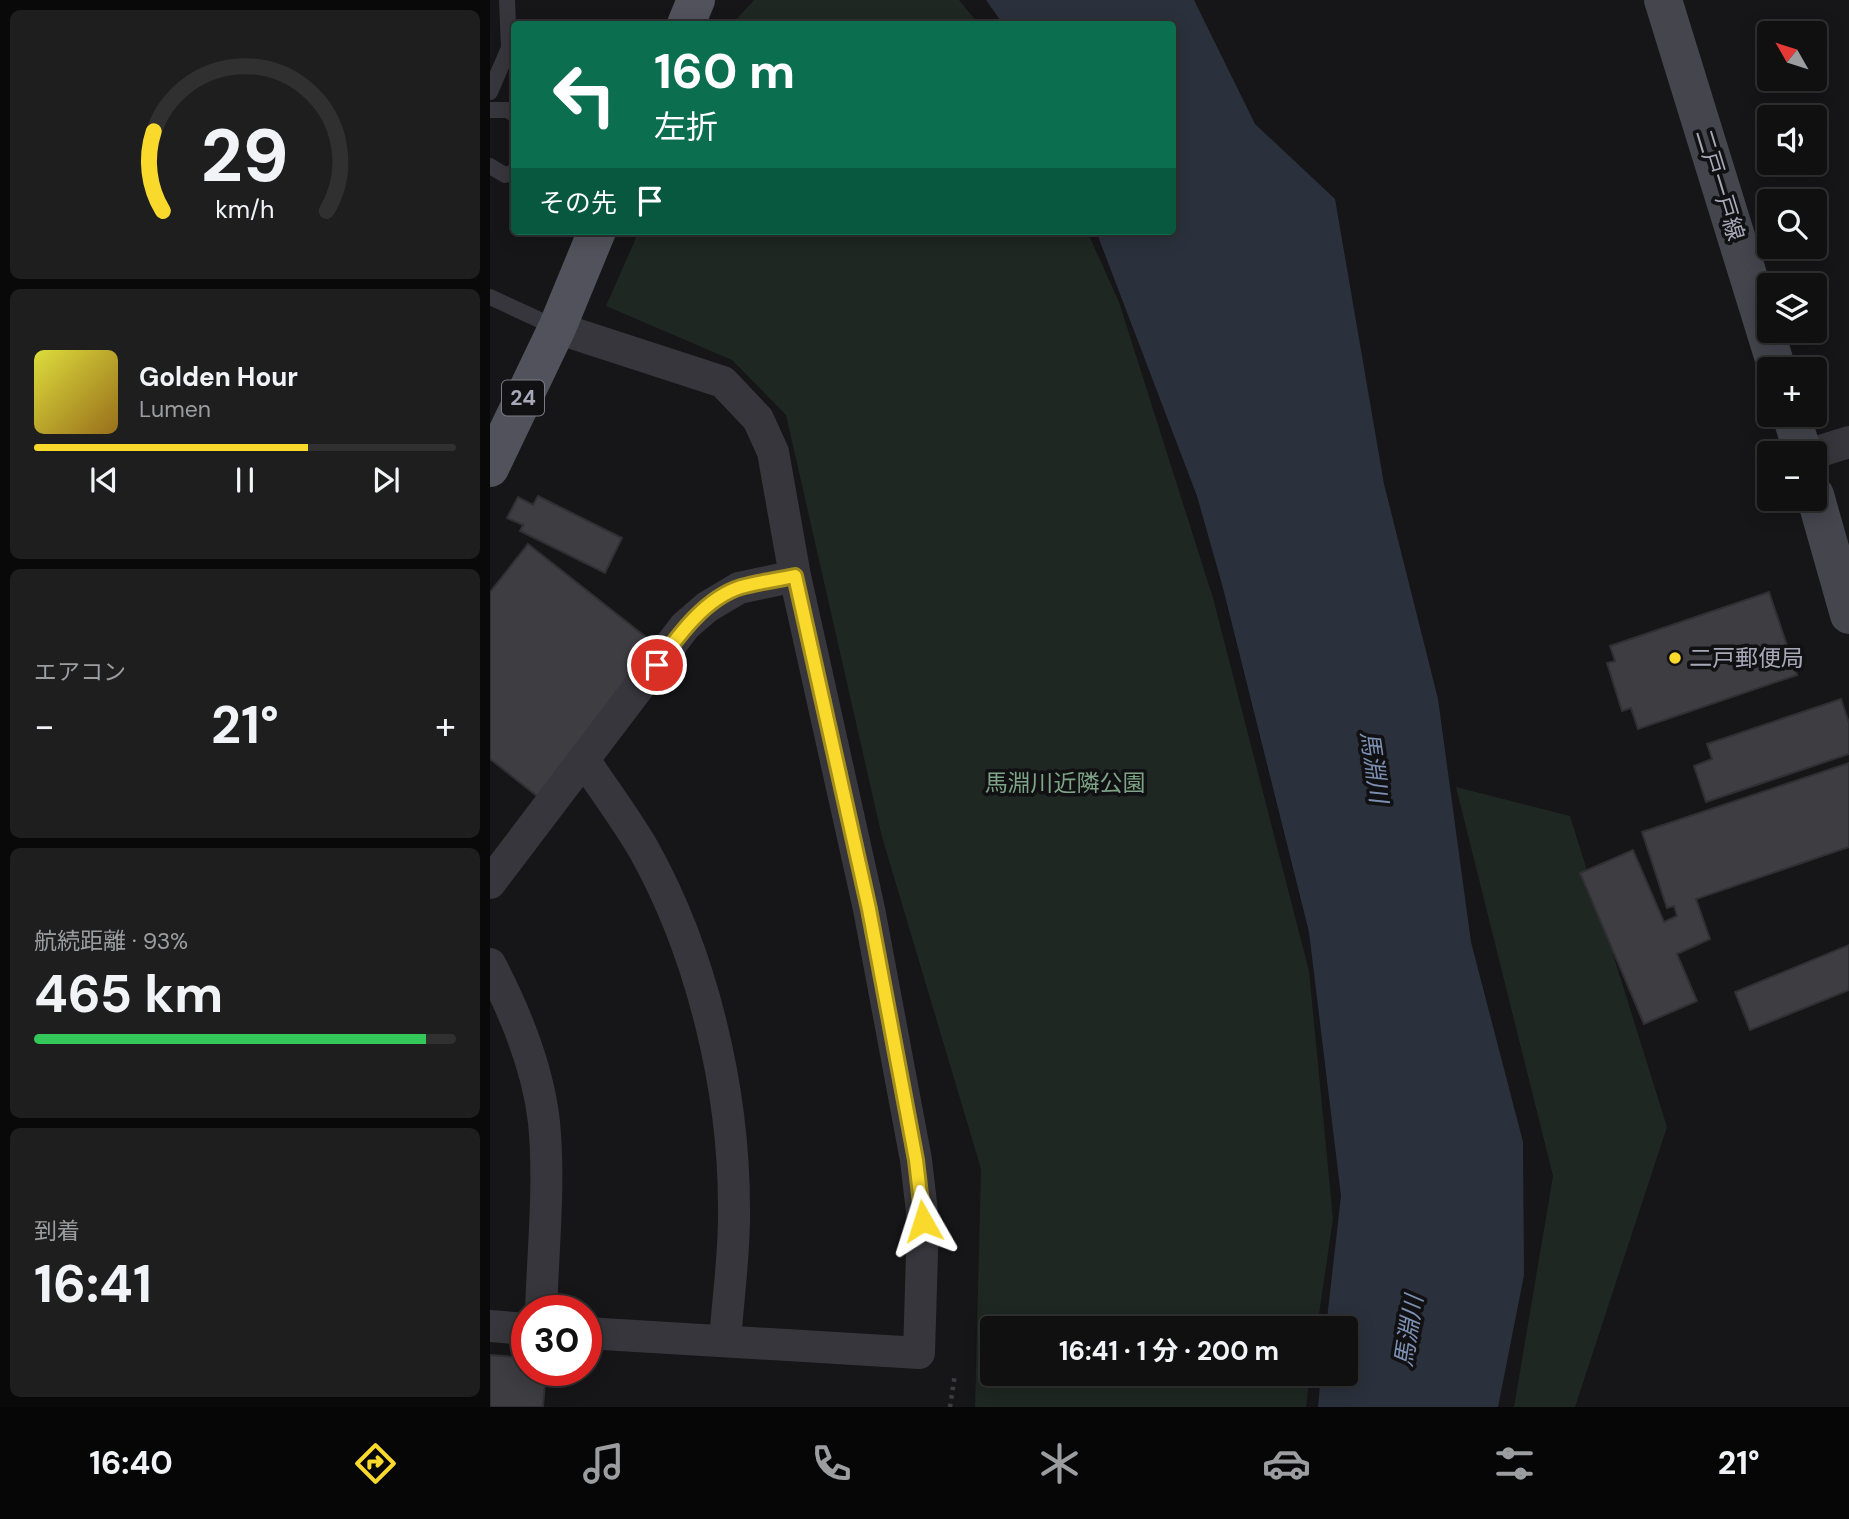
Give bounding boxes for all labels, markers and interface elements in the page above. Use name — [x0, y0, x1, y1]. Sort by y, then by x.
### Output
north arrow — [1757, 21, 1827, 91]
map controls — [1757, 21, 1827, 511]
text: 160 m — [654, 39, 795, 103]
icon: left — [539, 49, 630, 140]
button: sound — [1757, 105, 1827, 175]
text: 左折 — [654, 106, 718, 148]
text: 29 — [201, 109, 289, 204]
street label: 二戸一戸線 — [1689, 126, 1751, 244]
icon: arrive — [631, 182, 669, 220]
text: その先 — [539, 186, 617, 220]
button: search — [1757, 189, 1827, 259]
text: km/h — [215, 193, 275, 226]
button: layers — [1757, 273, 1827, 343]
button: + — [1757, 357, 1827, 427]
text: Golden Hour — [139, 360, 298, 394]
road number: 24 — [502, 380, 544, 416]
text: Lumen — [139, 394, 211, 424]
button: − — [1757, 441, 1827, 511]
icon: previous — [85, 461, 123, 499]
icon: pause — [226, 461, 264, 499]
icon: next — [367, 461, 405, 499]
pin — [627, 635, 687, 695]
place label: 二戸郵便局 — [1689, 643, 1804, 673]
icon: arrive — [638, 646, 676, 684]
marker: 二戸郵便局 — [1667, 650, 1683, 666]
text: エアコン — [34, 657, 126, 687]
text: 21° — [211, 691, 279, 759]
text: − — [34, 701, 55, 751]
text: + — [435, 701, 456, 751]
water label: 馬淵川 — [1354, 729, 1395, 808]
park label: 馬淵川近隣公園 — [985, 768, 1146, 798]
text: 航続距離 · 93% — [34, 926, 188, 956]
text: 465 km — [34, 960, 223, 1028]
position arrow — [886, 1184, 960, 1258]
text: 到着 — [34, 1216, 80, 1246]
text: 16:41 — [34, 1250, 152, 1318]
water label: 馬淵川 — [1388, 1290, 1430, 1369]
speed limit sign: 30 — [511, 1295, 602, 1386]
text: 16:41 · 1 分 · 200 m — [1059, 1334, 1279, 1368]
icon: directions — [351, 1439, 400, 1488]
icon: music — [579, 1439, 628, 1488]
icon: phone — [807, 1439, 856, 1488]
icon: climate — [1035, 1439, 1084, 1488]
icon: car — [1262, 1439, 1311, 1488]
icon: filters — [1490, 1439, 1539, 1488]
text: 16:40 — [89, 1442, 173, 1484]
text: 21° — [1718, 1442, 1760, 1484]

